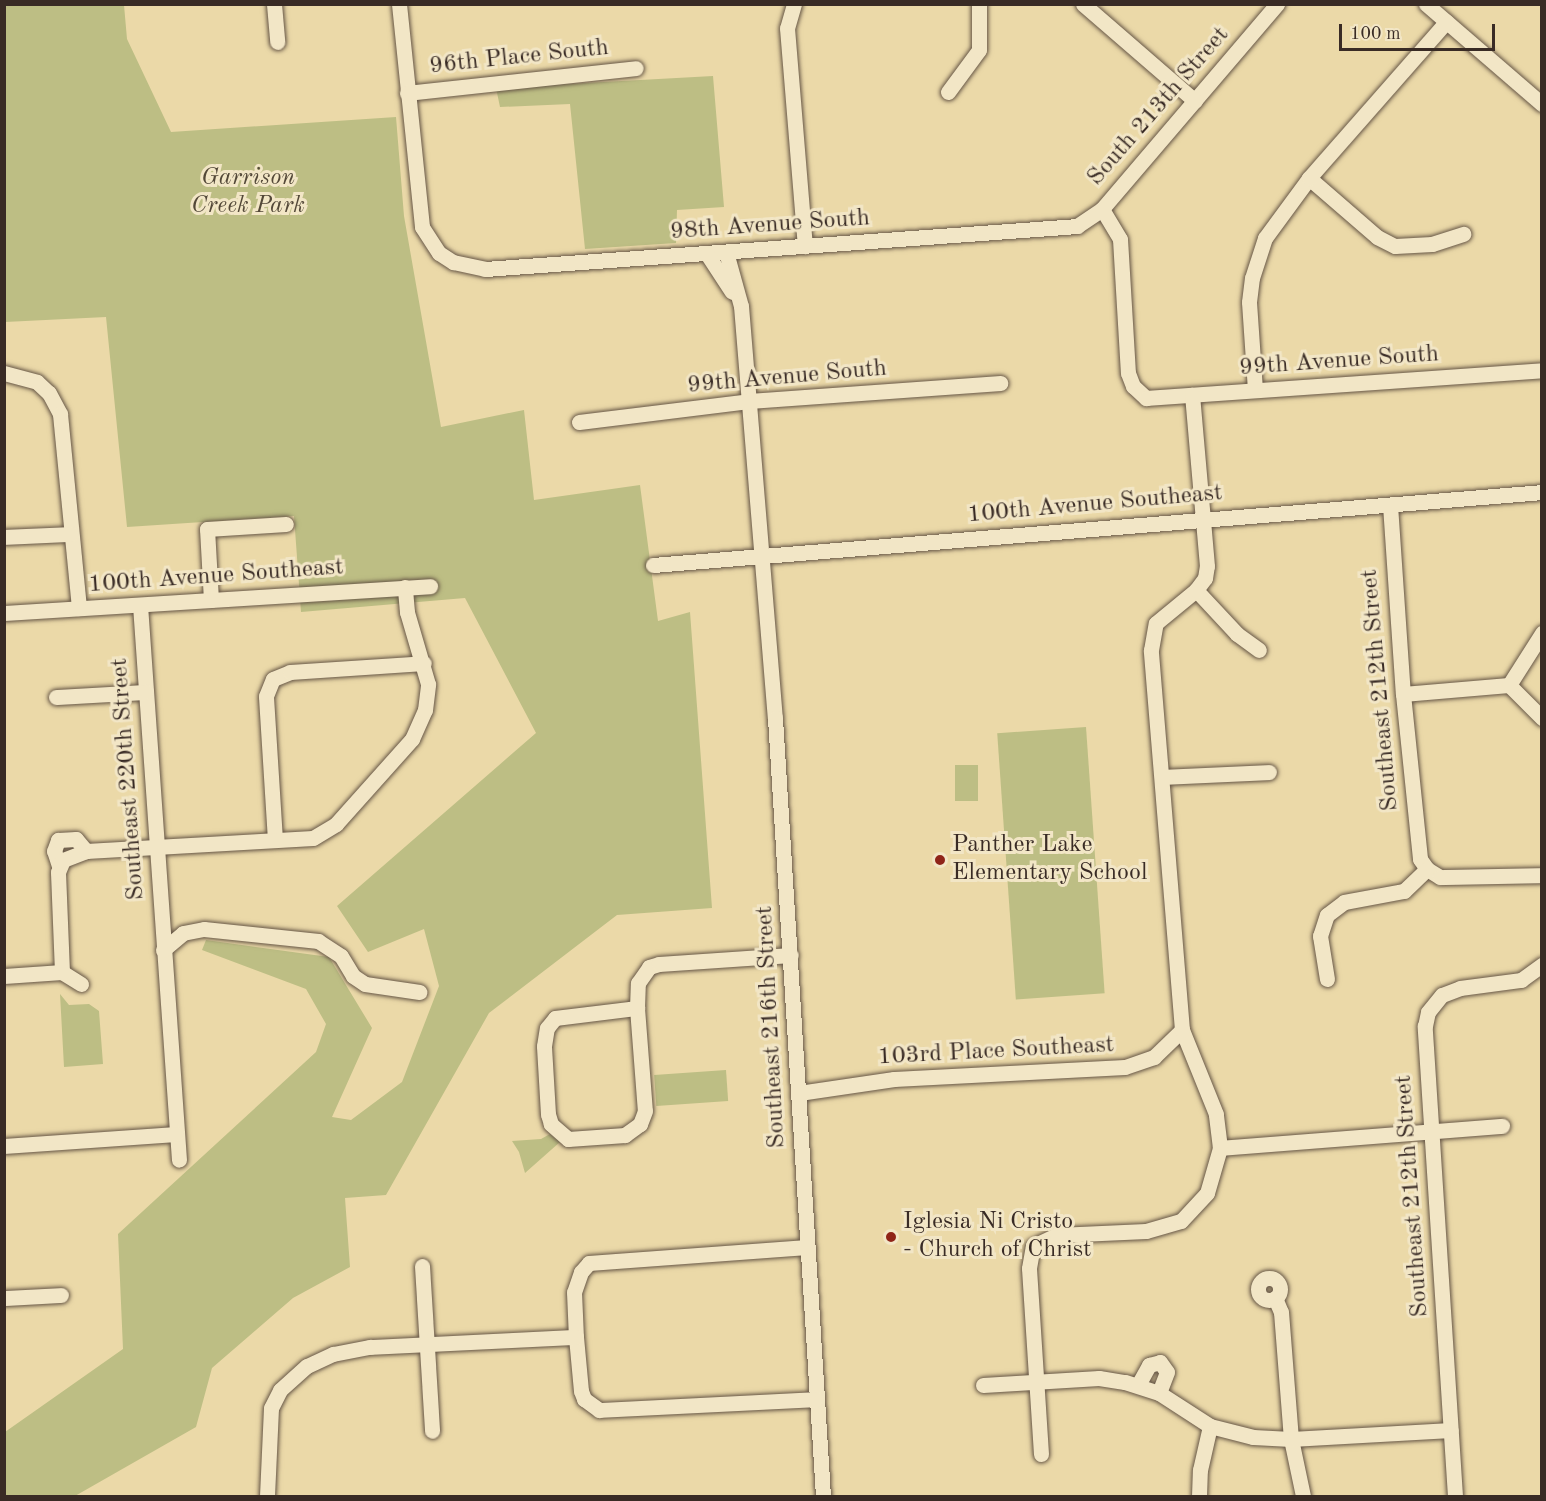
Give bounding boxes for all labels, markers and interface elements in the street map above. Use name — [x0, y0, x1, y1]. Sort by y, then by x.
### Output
scale bar — [1342, 12, 1498, 50]
street label: South 213th Street — [1082, 22, 1236, 192]
text: 100 m — [1350, 25, 1401, 43]
street label: 96th Place South — [428, 34, 610, 82]
park label: Garrison Creek Park — [191, 165, 305, 221]
street label: 98th Avenue South — [669, 205, 871, 247]
street label: 99th Avenue South — [1238, 341, 1440, 383]
street label: 99th Avenue South — [686, 355, 888, 401]
street label: 100th Avenue Southeast — [966, 480, 1224, 530]
street label: 100th Avenue Southeast — [87, 554, 345, 600]
street label: Southeast 212th Street — [1356, 568, 1406, 812]
street label: Southeast 220th Street — [106, 657, 152, 901]
place label: Panther Lake Elementary School — [952, 832, 1147, 888]
marker: Panther Lake Elementary School — [933, 853, 947, 867]
street label: Southeast 216th Street — [751, 905, 793, 1149]
street label: 103rd Place Southeast — [877, 1031, 1115, 1073]
street label: Southeast 212th Street — [1390, 1074, 1436, 1318]
place label: Iglesia Ni Cristo - Church of Christ — [903, 1209, 1091, 1265]
marker: Iglesia Ni Cristo - Church of Christ — [884, 1230, 898, 1244]

